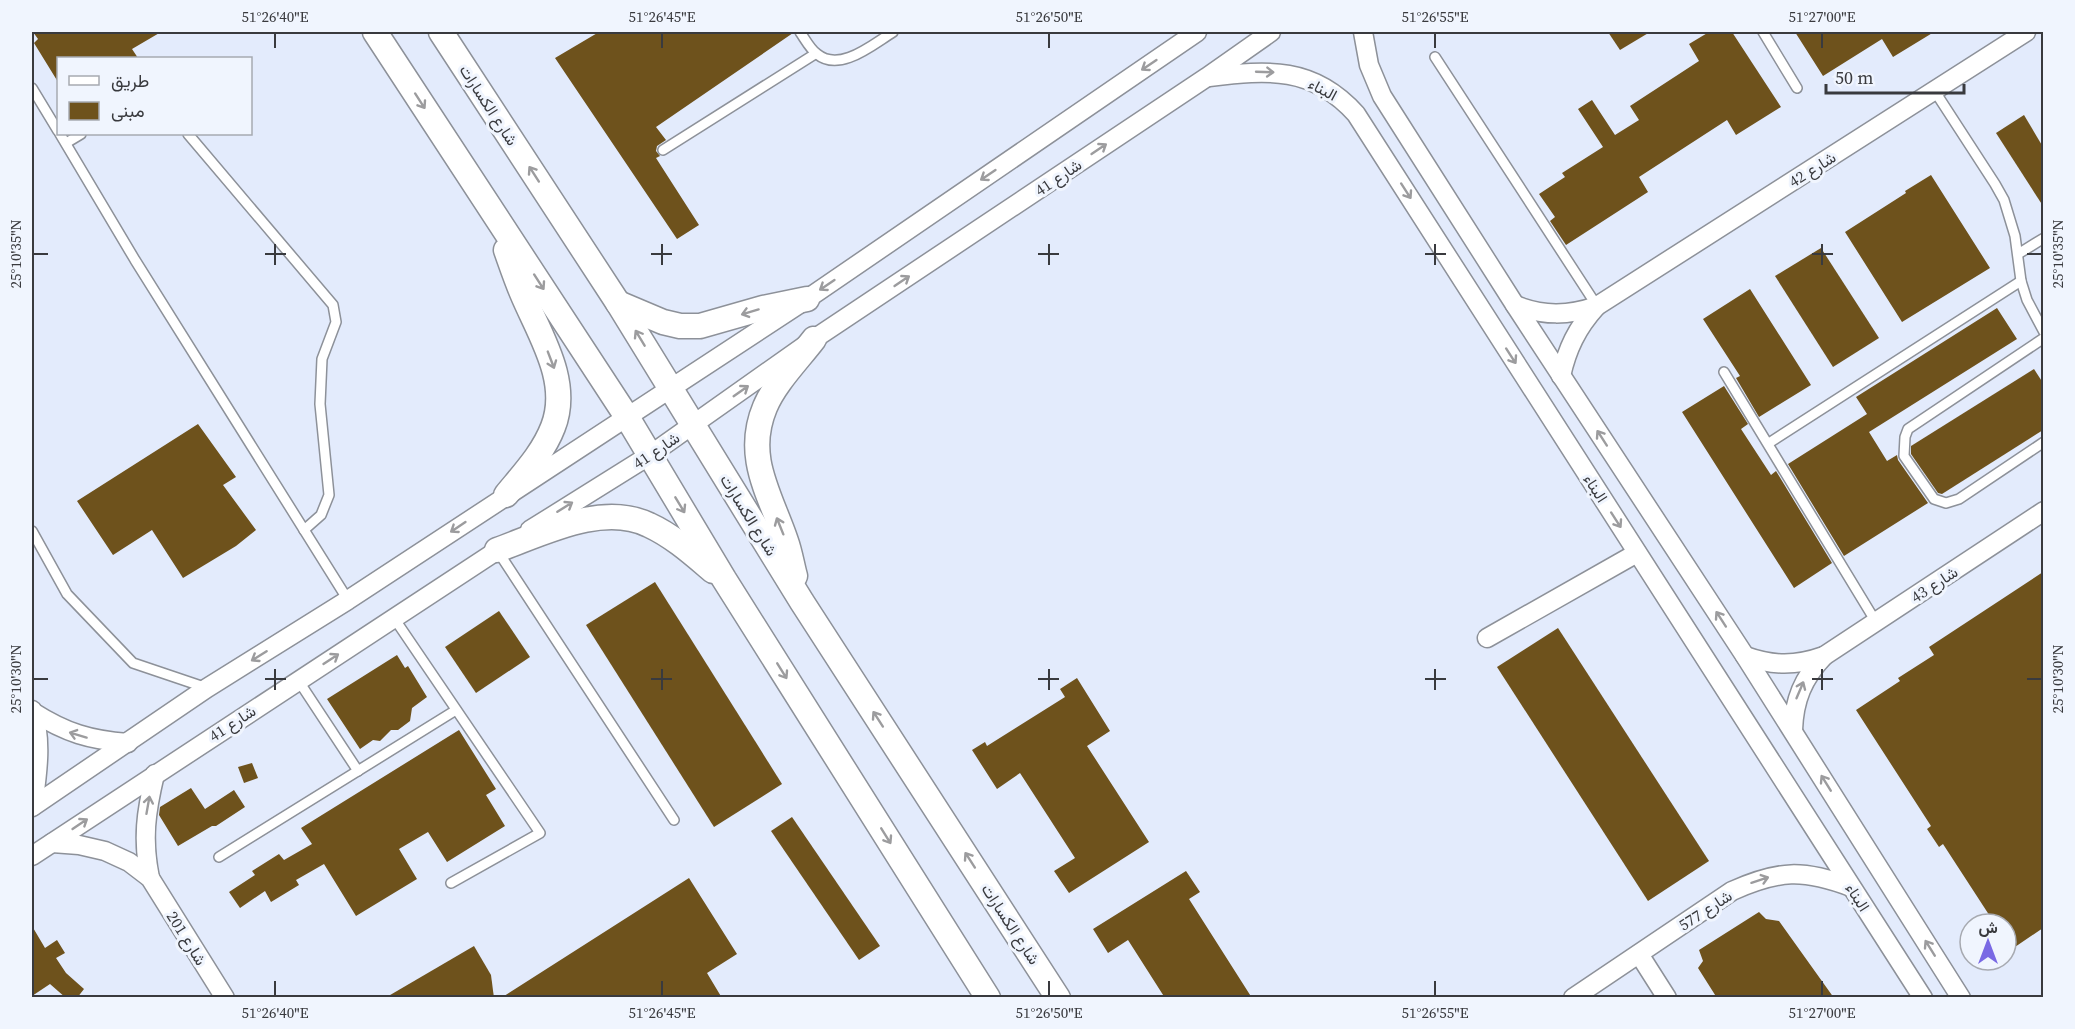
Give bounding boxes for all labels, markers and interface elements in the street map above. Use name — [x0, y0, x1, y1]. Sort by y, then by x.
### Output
text: 51°26'40"E — [241, 6, 309, 27]
text: 51°26'45"E — [628, 6, 696, 27]
text: 51°26'50"E — [1015, 6, 1083, 27]
text: 51°26'55"E — [1401, 6, 1469, 27]
text: 51°27'00"E — [1788, 6, 1856, 27]
legend — [57, 57, 252, 135]
scale bar — [1826, 57, 1964, 95]
one-way arrow — [1141, 59, 1158, 71]
street label: شارع الكسارات — [454, 60, 523, 150]
text: 50 m — [1835, 65, 1873, 90]
one-way arrow — [1255, 67, 1275, 78]
text: طريق — [111, 68, 149, 93]
street label: البناء — [1305, 72, 1341, 106]
one-way arrow — [415, 92, 427, 109]
text: مبنى — [111, 98, 145, 123]
one-way arrow — [1091, 143, 1107, 155]
street label: شارع 42 — [1784, 146, 1840, 193]
street label: شارع 41 — [1030, 153, 1086, 201]
one-way arrow — [528, 166, 541, 183]
one-way arrow — [981, 169, 997, 181]
one-way arrow — [1399, 183, 1412, 200]
text: 25°10'35"N — [5, 219, 26, 289]
text: 25°10'35"N — [2047, 219, 2068, 289]
one-way arrow — [533, 273, 545, 290]
one-way arrow — [893, 274, 910, 286]
one-way arrow — [820, 279, 836, 291]
one-way arrow — [741, 307, 760, 318]
one-way arrow — [633, 330, 646, 347]
one-way arrow — [1504, 347, 1517, 364]
one-way arrow — [546, 350, 557, 369]
one-way arrow — [733, 385, 749, 397]
street label: شارع 41 — [628, 426, 684, 474]
one-way arrow — [1596, 430, 1609, 447]
street label: البناء — [1579, 469, 1613, 507]
street label: شارع الكسارات — [714, 470, 783, 560]
one-way arrow — [674, 496, 686, 513]
one-way arrow — [556, 501, 573, 513]
one-way arrow — [1610, 511, 1622, 528]
one-way arrow — [774, 517, 785, 536]
one-way arrow — [450, 521, 466, 533]
street label: شارع 43 — [1906, 561, 1962, 608]
one-way arrow — [1715, 611, 1727, 628]
text: 25°10'30"N — [5, 644, 26, 714]
text: 25°10'30"N — [2047, 644, 2068, 714]
one-way arrow — [251, 650, 268, 662]
one-way arrow — [322, 653, 339, 665]
one-way arrow — [776, 662, 788, 679]
one-way arrow — [1795, 681, 1806, 700]
street label: شارع 41 — [204, 700, 260, 747]
one-way arrow — [872, 711, 884, 728]
one-way arrow — [69, 728, 88, 739]
one-way arrow — [1820, 775, 1832, 792]
one-way arrow — [143, 796, 154, 815]
one-way arrow — [72, 817, 89, 830]
one-way arrow — [880, 827, 892, 844]
one-way arrow — [963, 852, 975, 869]
one-way arrow — [1750, 874, 1769, 885]
street label: البناء — [1841, 878, 1875, 916]
street label: شارع الكسارات — [976, 879, 1045, 969]
street label: شارع 577 — [1674, 884, 1737, 936]
street label: شارع 201 — [161, 907, 212, 970]
north arrow — [1958, 912, 2018, 972]
text: ش — [1978, 916, 1998, 938]
one-way arrow — [1924, 940, 1936, 957]
text: 51°26'40"E — [241, 1002, 309, 1023]
text: 51°26'45"E — [628, 1002, 696, 1023]
text: 51°26'50"E — [1015, 1002, 1083, 1023]
text: 51°26'55"E — [1401, 1002, 1469, 1023]
text: 51°27'00"E — [1788, 1002, 1856, 1023]

